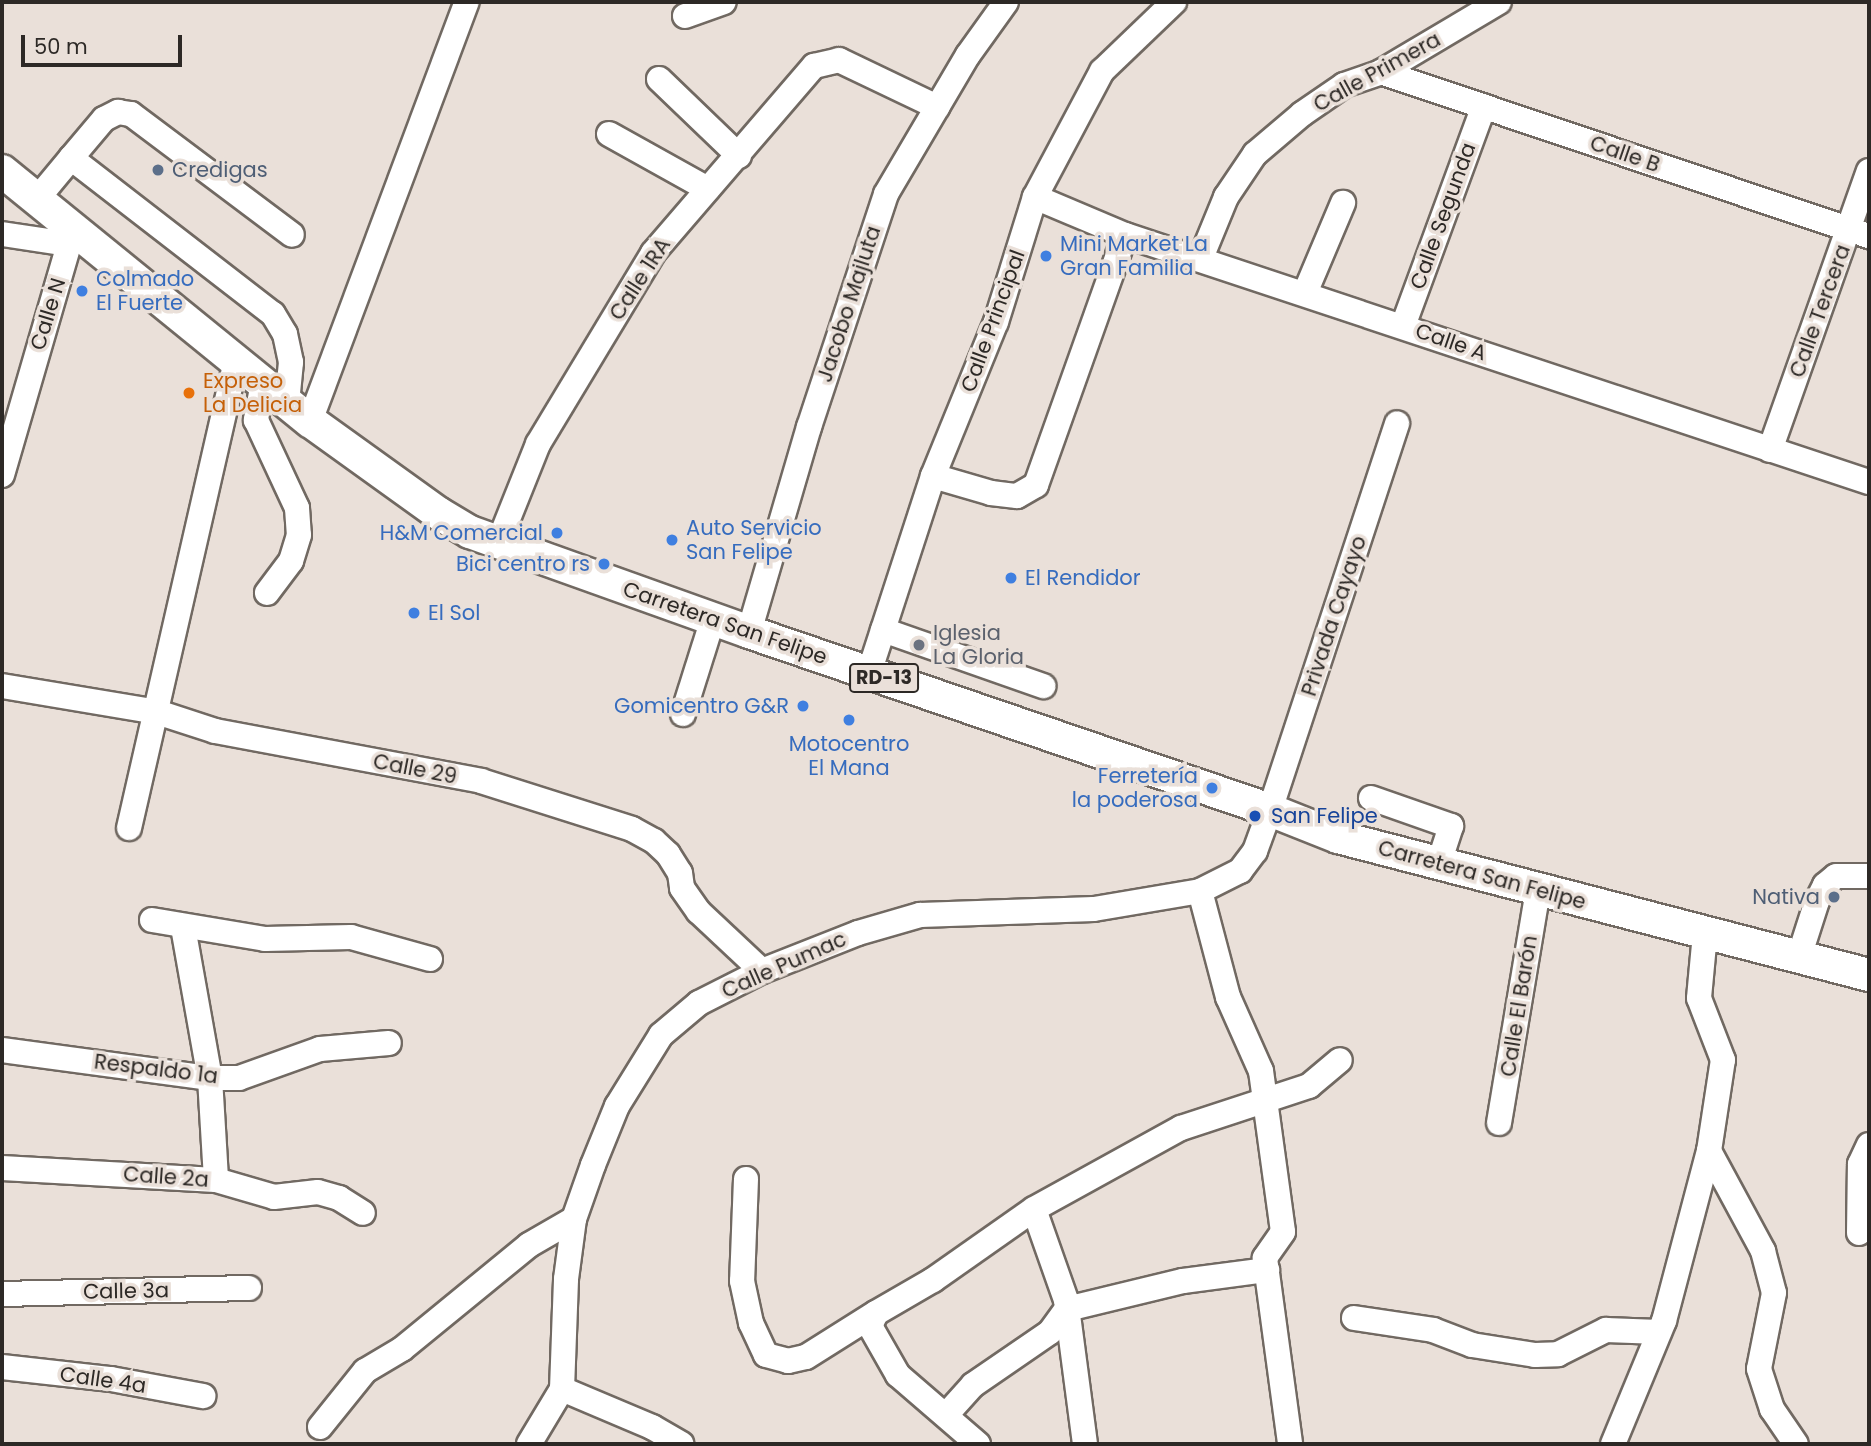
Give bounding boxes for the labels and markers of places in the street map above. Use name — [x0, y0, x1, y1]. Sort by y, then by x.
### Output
place label: Credigas — [172, 157, 268, 183]
marker: Credigas — [150, 162, 166, 178]
place label: Mini Market La Gran Familia — [1060, 231, 1208, 281]
marker: Mini Market La Gran Familia — [1038, 248, 1054, 264]
place label: Colmado El Fuerte — [96, 266, 194, 316]
marker: Colmado El Fuerte — [74, 283, 90, 299]
place label: Expreso La Delicia — [203, 368, 302, 418]
marker: Expreso La Delicia — [181, 385, 197, 401]
place label: Auto Servicio San Felipe — [686, 515, 822, 565]
place label: H&M Comercial — [380, 520, 543, 546]
marker: H&M Comercial — [549, 525, 565, 541]
marker: Auto Servicio San Felipe — [664, 532, 680, 548]
place label: Bici centro rs — [456, 551, 590, 577]
marker: Bici centro rs — [596, 556, 612, 572]
place label: El Rendidor — [1025, 565, 1141, 591]
marker: El Rendidor — [1003, 570, 1019, 586]
place label: El Sol — [428, 600, 480, 626]
marker: El Sol — [406, 605, 422, 621]
place label: Iglesia La Gloria — [933, 620, 1024, 670]
marker: Iglesia La Gloria — [911, 637, 927, 653]
place label: Gomicentro G&R — [614, 693, 789, 719]
marker: Gomicentro G&R — [795, 698, 811, 714]
marker: Motocentro El Mana — [841, 712, 857, 728]
place label: Motocentro El Mana — [789, 731, 909, 781]
place label: Ferretería la poderosa — [1072, 763, 1198, 813]
marker: Ferretería la poderosa — [1204, 780, 1220, 796]
place label: San Felipe — [1271, 803, 1378, 829]
marker: San Felipe — [1245, 806, 1265, 826]
place label: Nativa — [1752, 884, 1820, 910]
marker: Nativa — [1826, 889, 1842, 905]

